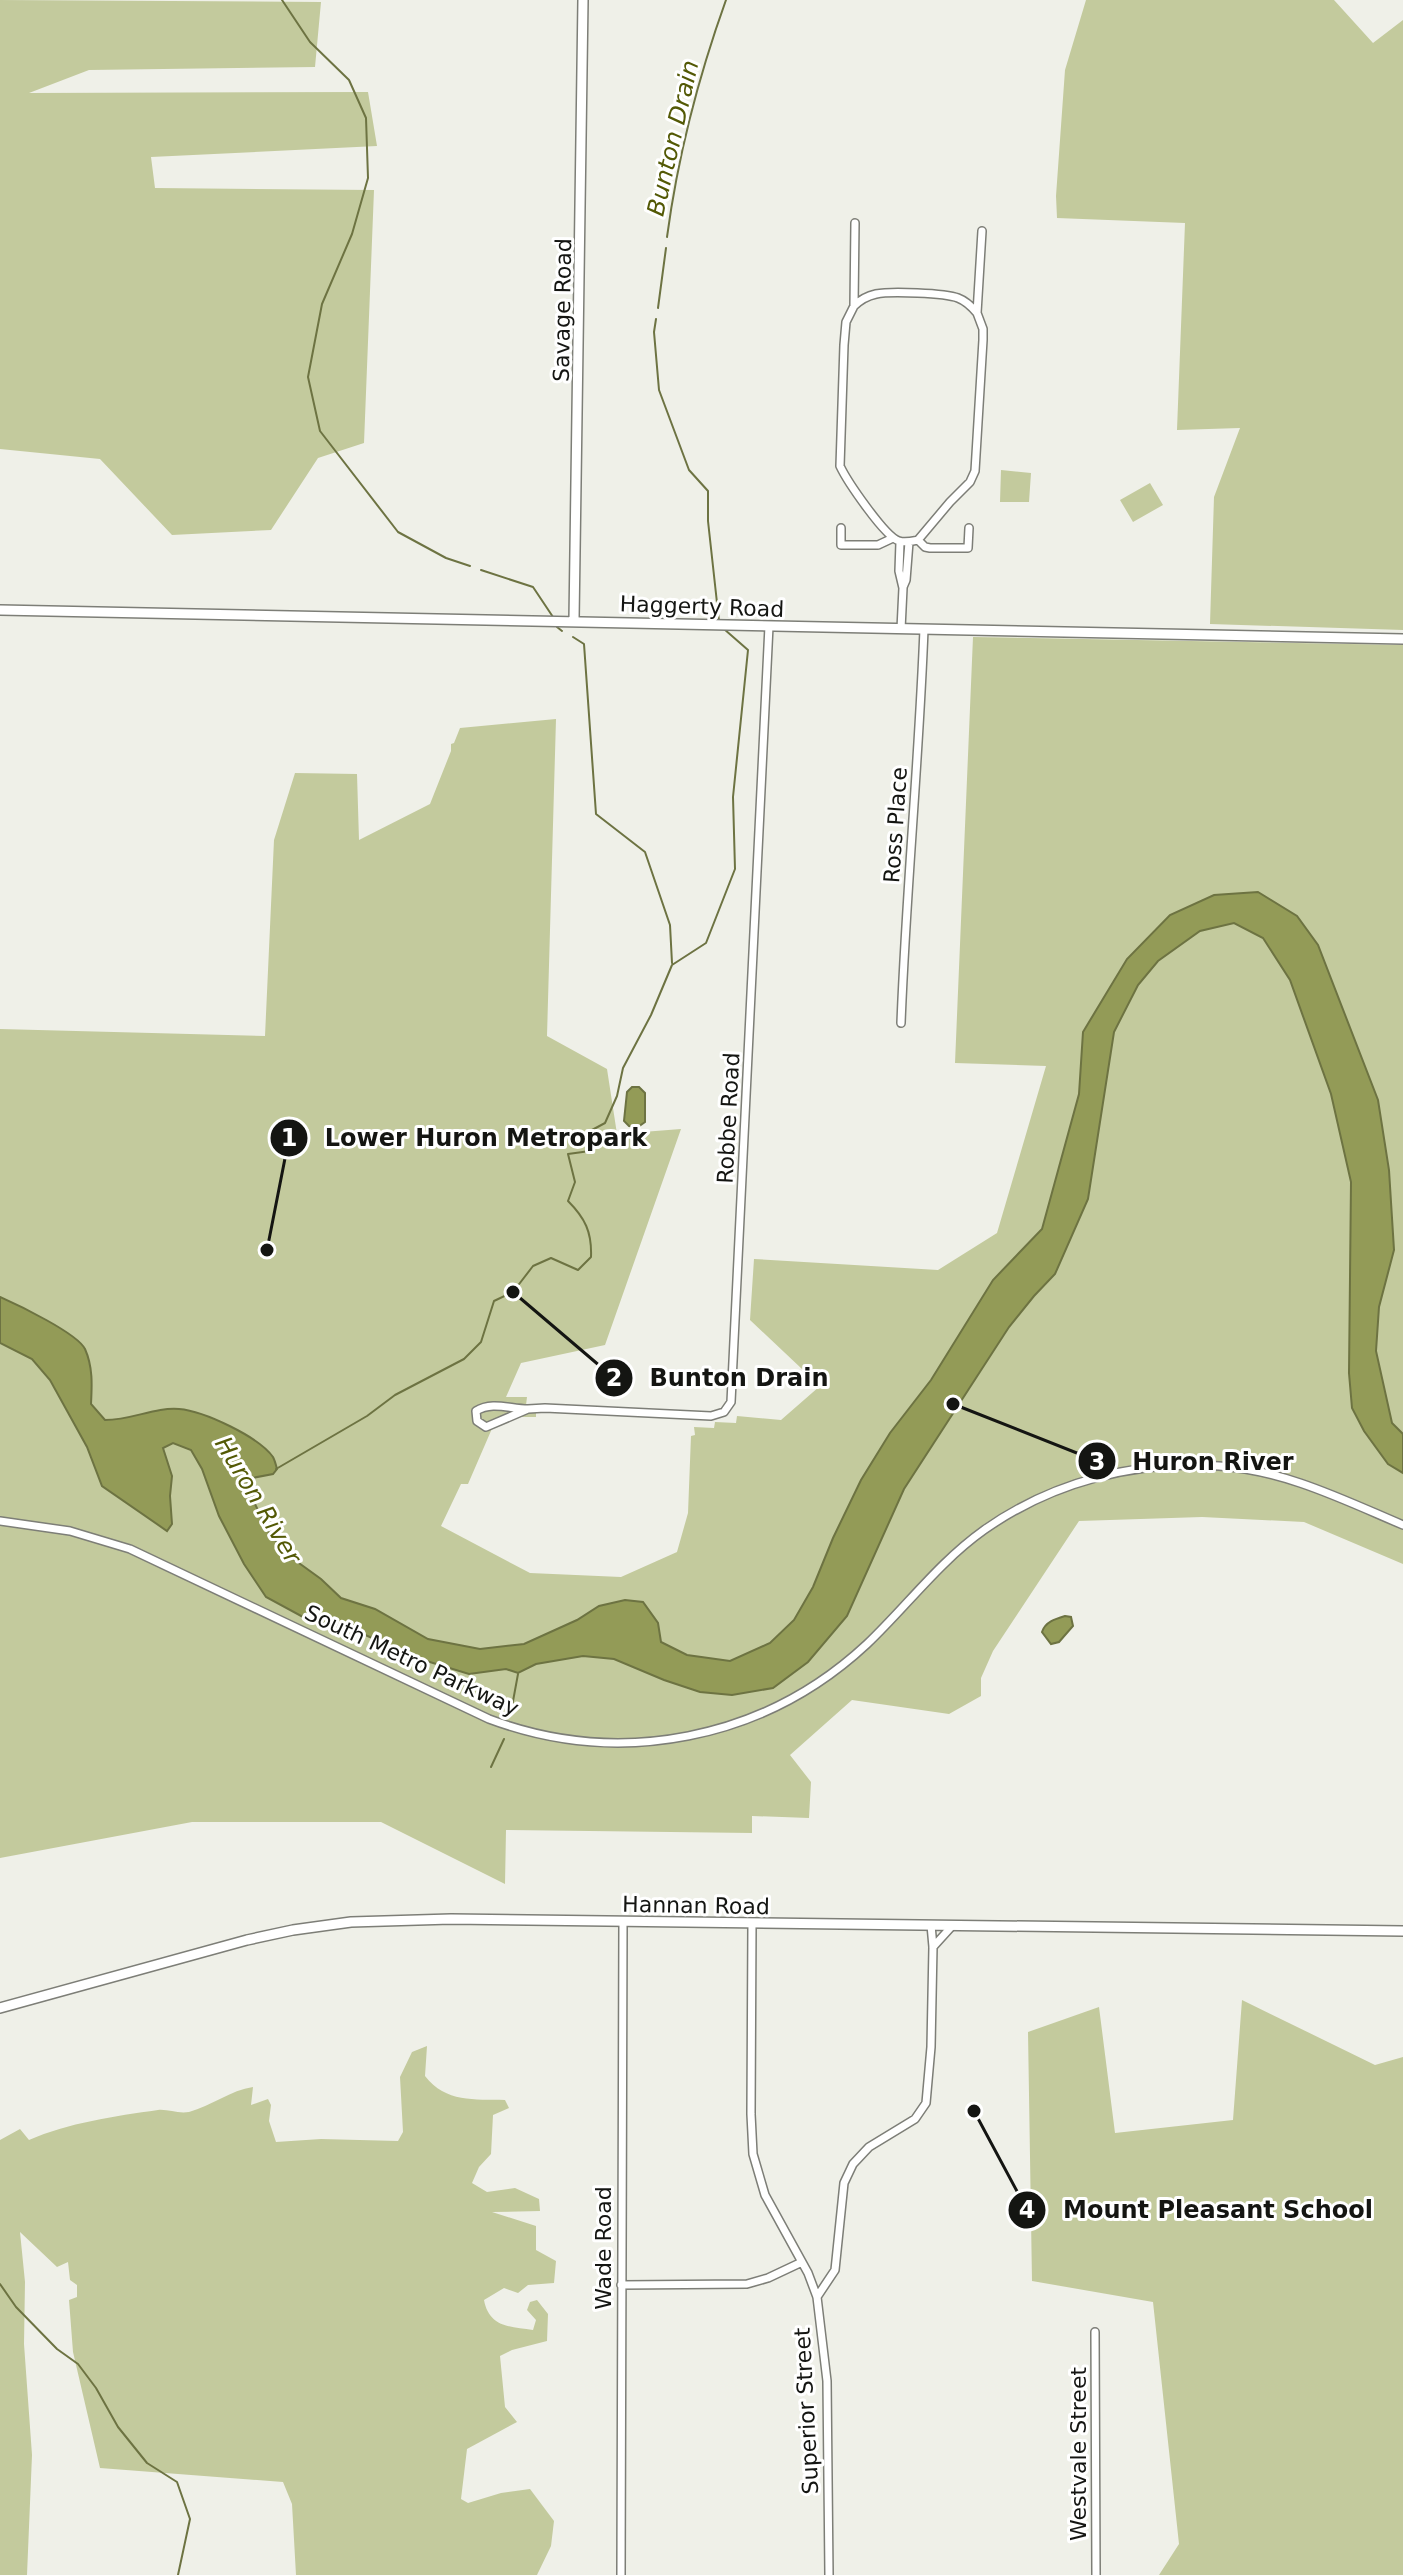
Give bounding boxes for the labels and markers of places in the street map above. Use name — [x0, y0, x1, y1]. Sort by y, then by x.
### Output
callout: Lower Huron Metropark — [269, 1114, 663, 1162]
callout: Bunton Drain — [594, 1354, 845, 1402]
callout: Huron River — [1077, 1437, 1310, 1485]
callout: Mount Pleasant School — [1007, 2186, 1388, 2234]

